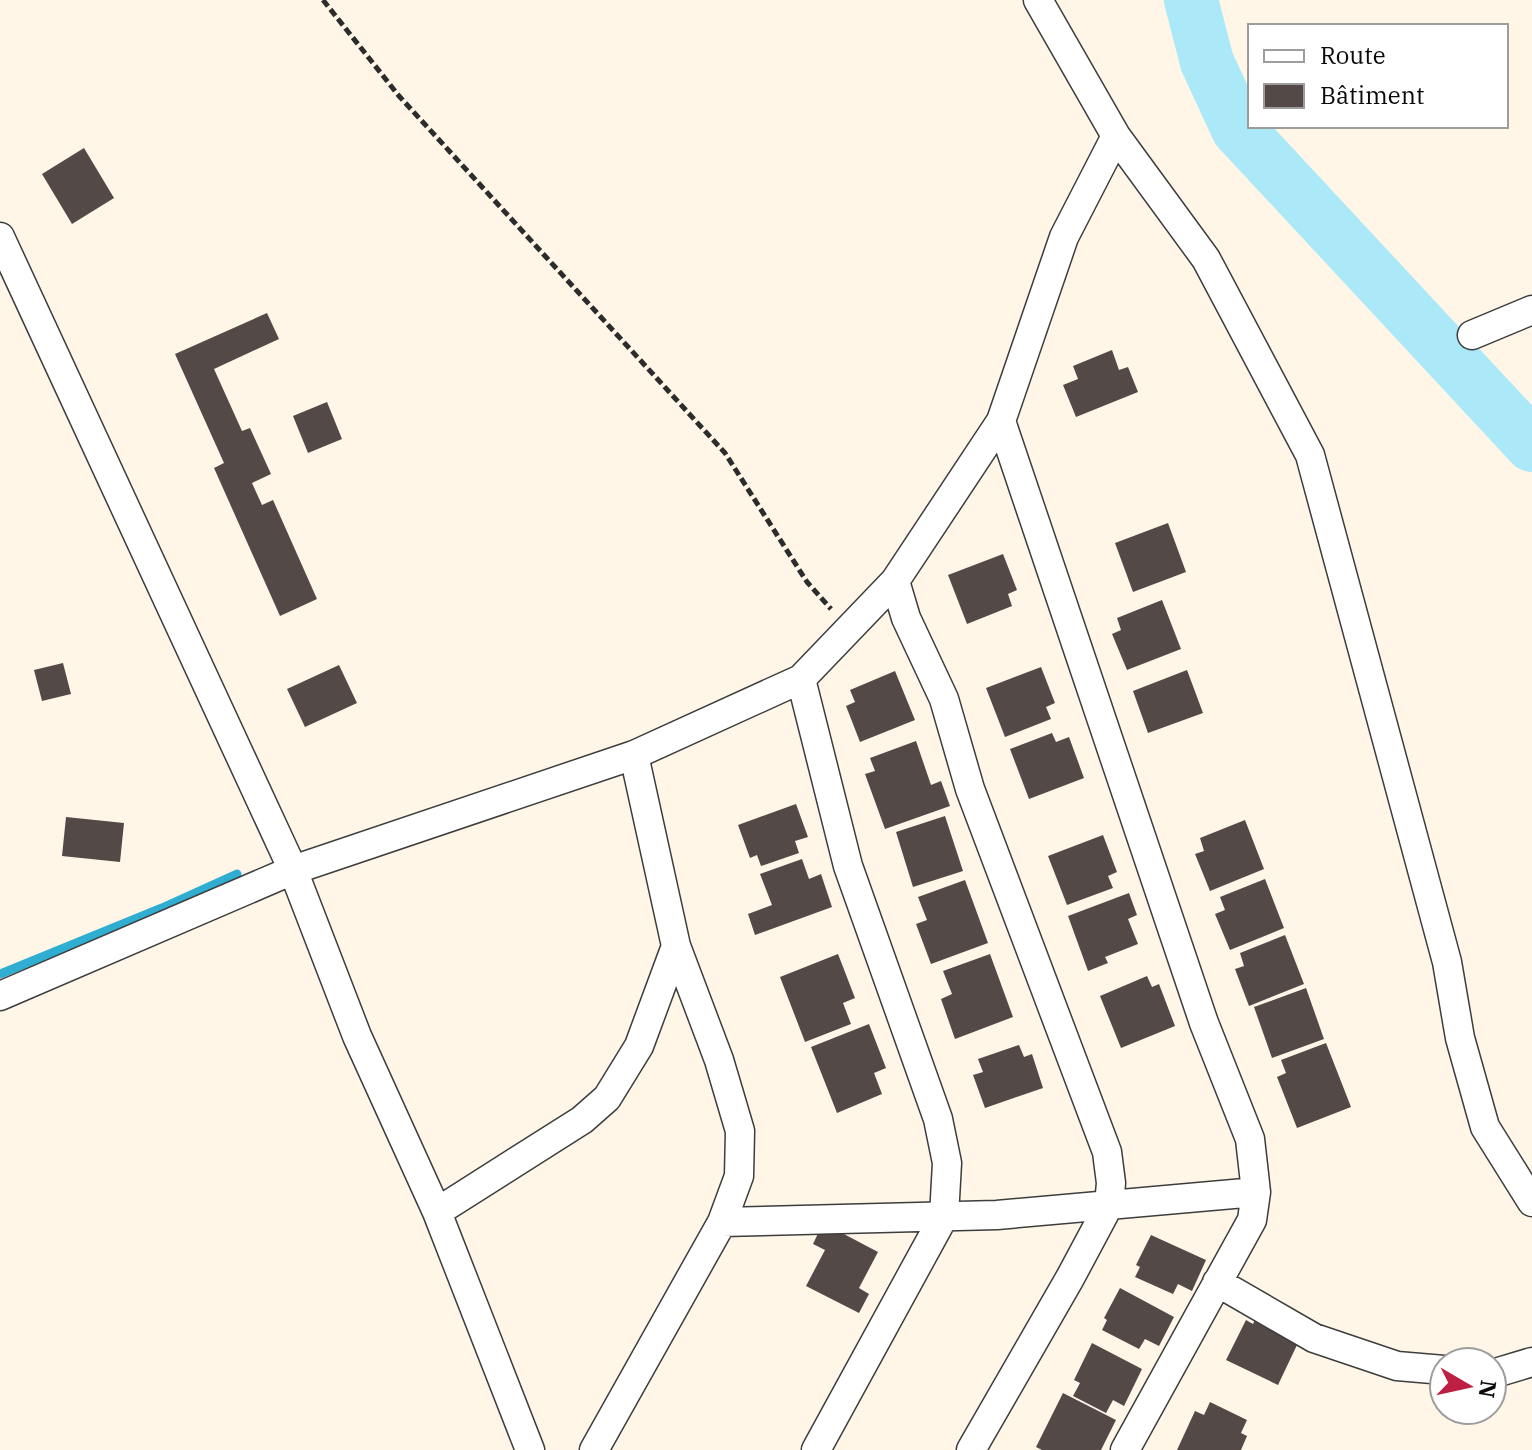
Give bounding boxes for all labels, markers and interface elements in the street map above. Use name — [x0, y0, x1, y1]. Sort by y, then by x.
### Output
legend — [1248, 24, 1508, 128]
text: Route — [1320, 39, 1386, 71]
text: Bâtiment — [1320, 79, 1425, 111]
north arrow — [1428, 1346, 1508, 1426]
text: N — [1473, 1378, 1504, 1400]

